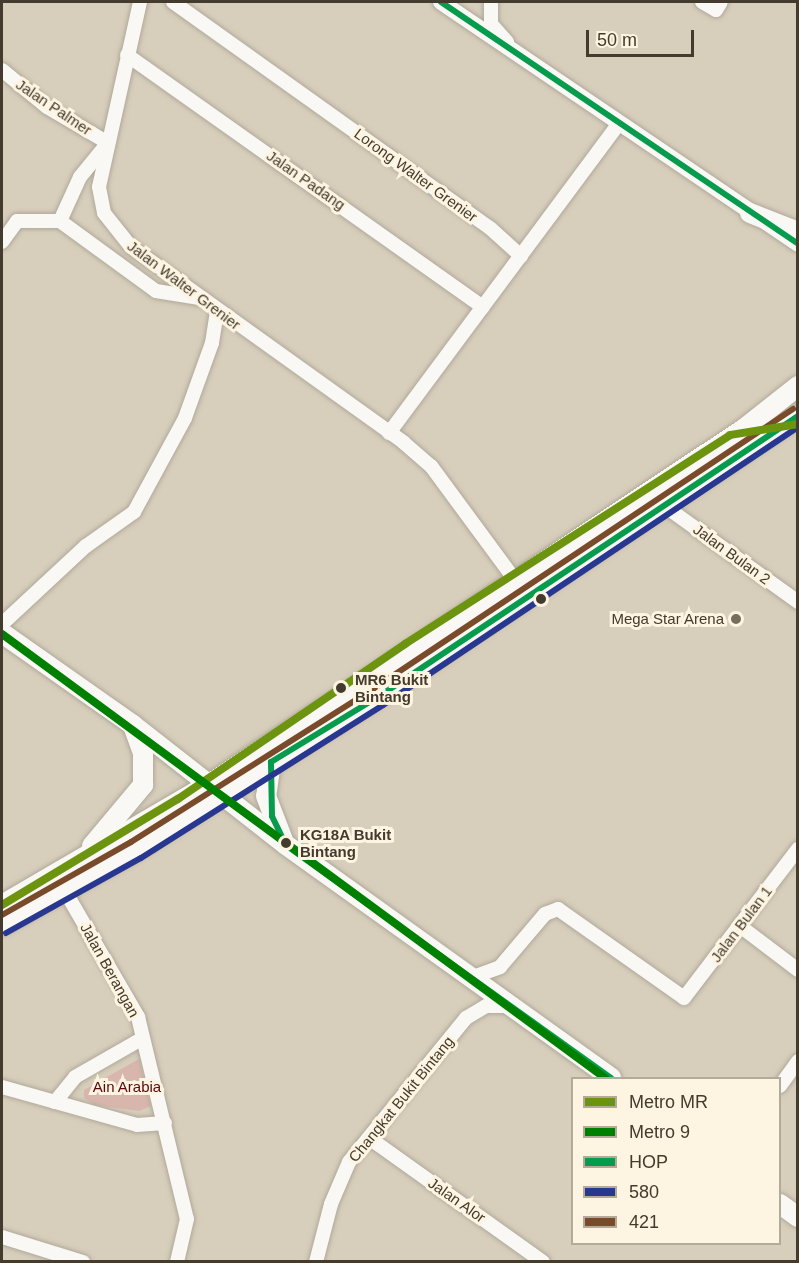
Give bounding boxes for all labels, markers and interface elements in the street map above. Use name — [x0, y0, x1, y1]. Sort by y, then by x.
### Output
scale bar — [589, 18, 697, 56]
text: 50 m — [597, 30, 637, 50]
street label: Jalan Palmer — [13, 75, 95, 139]
street label: Lorong Walter Grenier — [351, 124, 481, 226]
street label: Jalan Padang — [263, 146, 349, 214]
street label: Jalan Walter Grenier — [124, 237, 244, 333]
street label: Jalan Bulan 2 — [690, 520, 774, 588]
unlabelled marker — [535, 593, 547, 605]
place label: Mega Star Arena — [611, 610, 724, 628]
marker: Mega Star Arena — [729, 612, 743, 626]
place label: MR6 Bukit Bintang — [355, 670, 428, 705]
marker: MR6 Bukit Bintang — [332, 679, 350, 697]
place label: KG18A Bukit Bintang — [300, 825, 392, 860]
marker: KG18A Bukit Bintang — [277, 834, 295, 852]
street label: Jalan Bulan 1 — [706, 882, 776, 966]
street label: Jalan Berangan — [77, 920, 143, 1020]
street label: Changkat Bukit Bintang — [345, 1032, 457, 1166]
legend — [571, 1077, 781, 1245]
park label: Ain Arabia — [92, 1078, 162, 1096]
text: Metro MR — [629, 1092, 708, 1112]
text: Metro 9 — [629, 1122, 690, 1142]
text: HOP — [629, 1152, 668, 1172]
street label: Jalan Alor — [425, 1173, 489, 1227]
text: 580 — [629, 1182, 659, 1202]
text: 421 — [629, 1212, 659, 1232]

